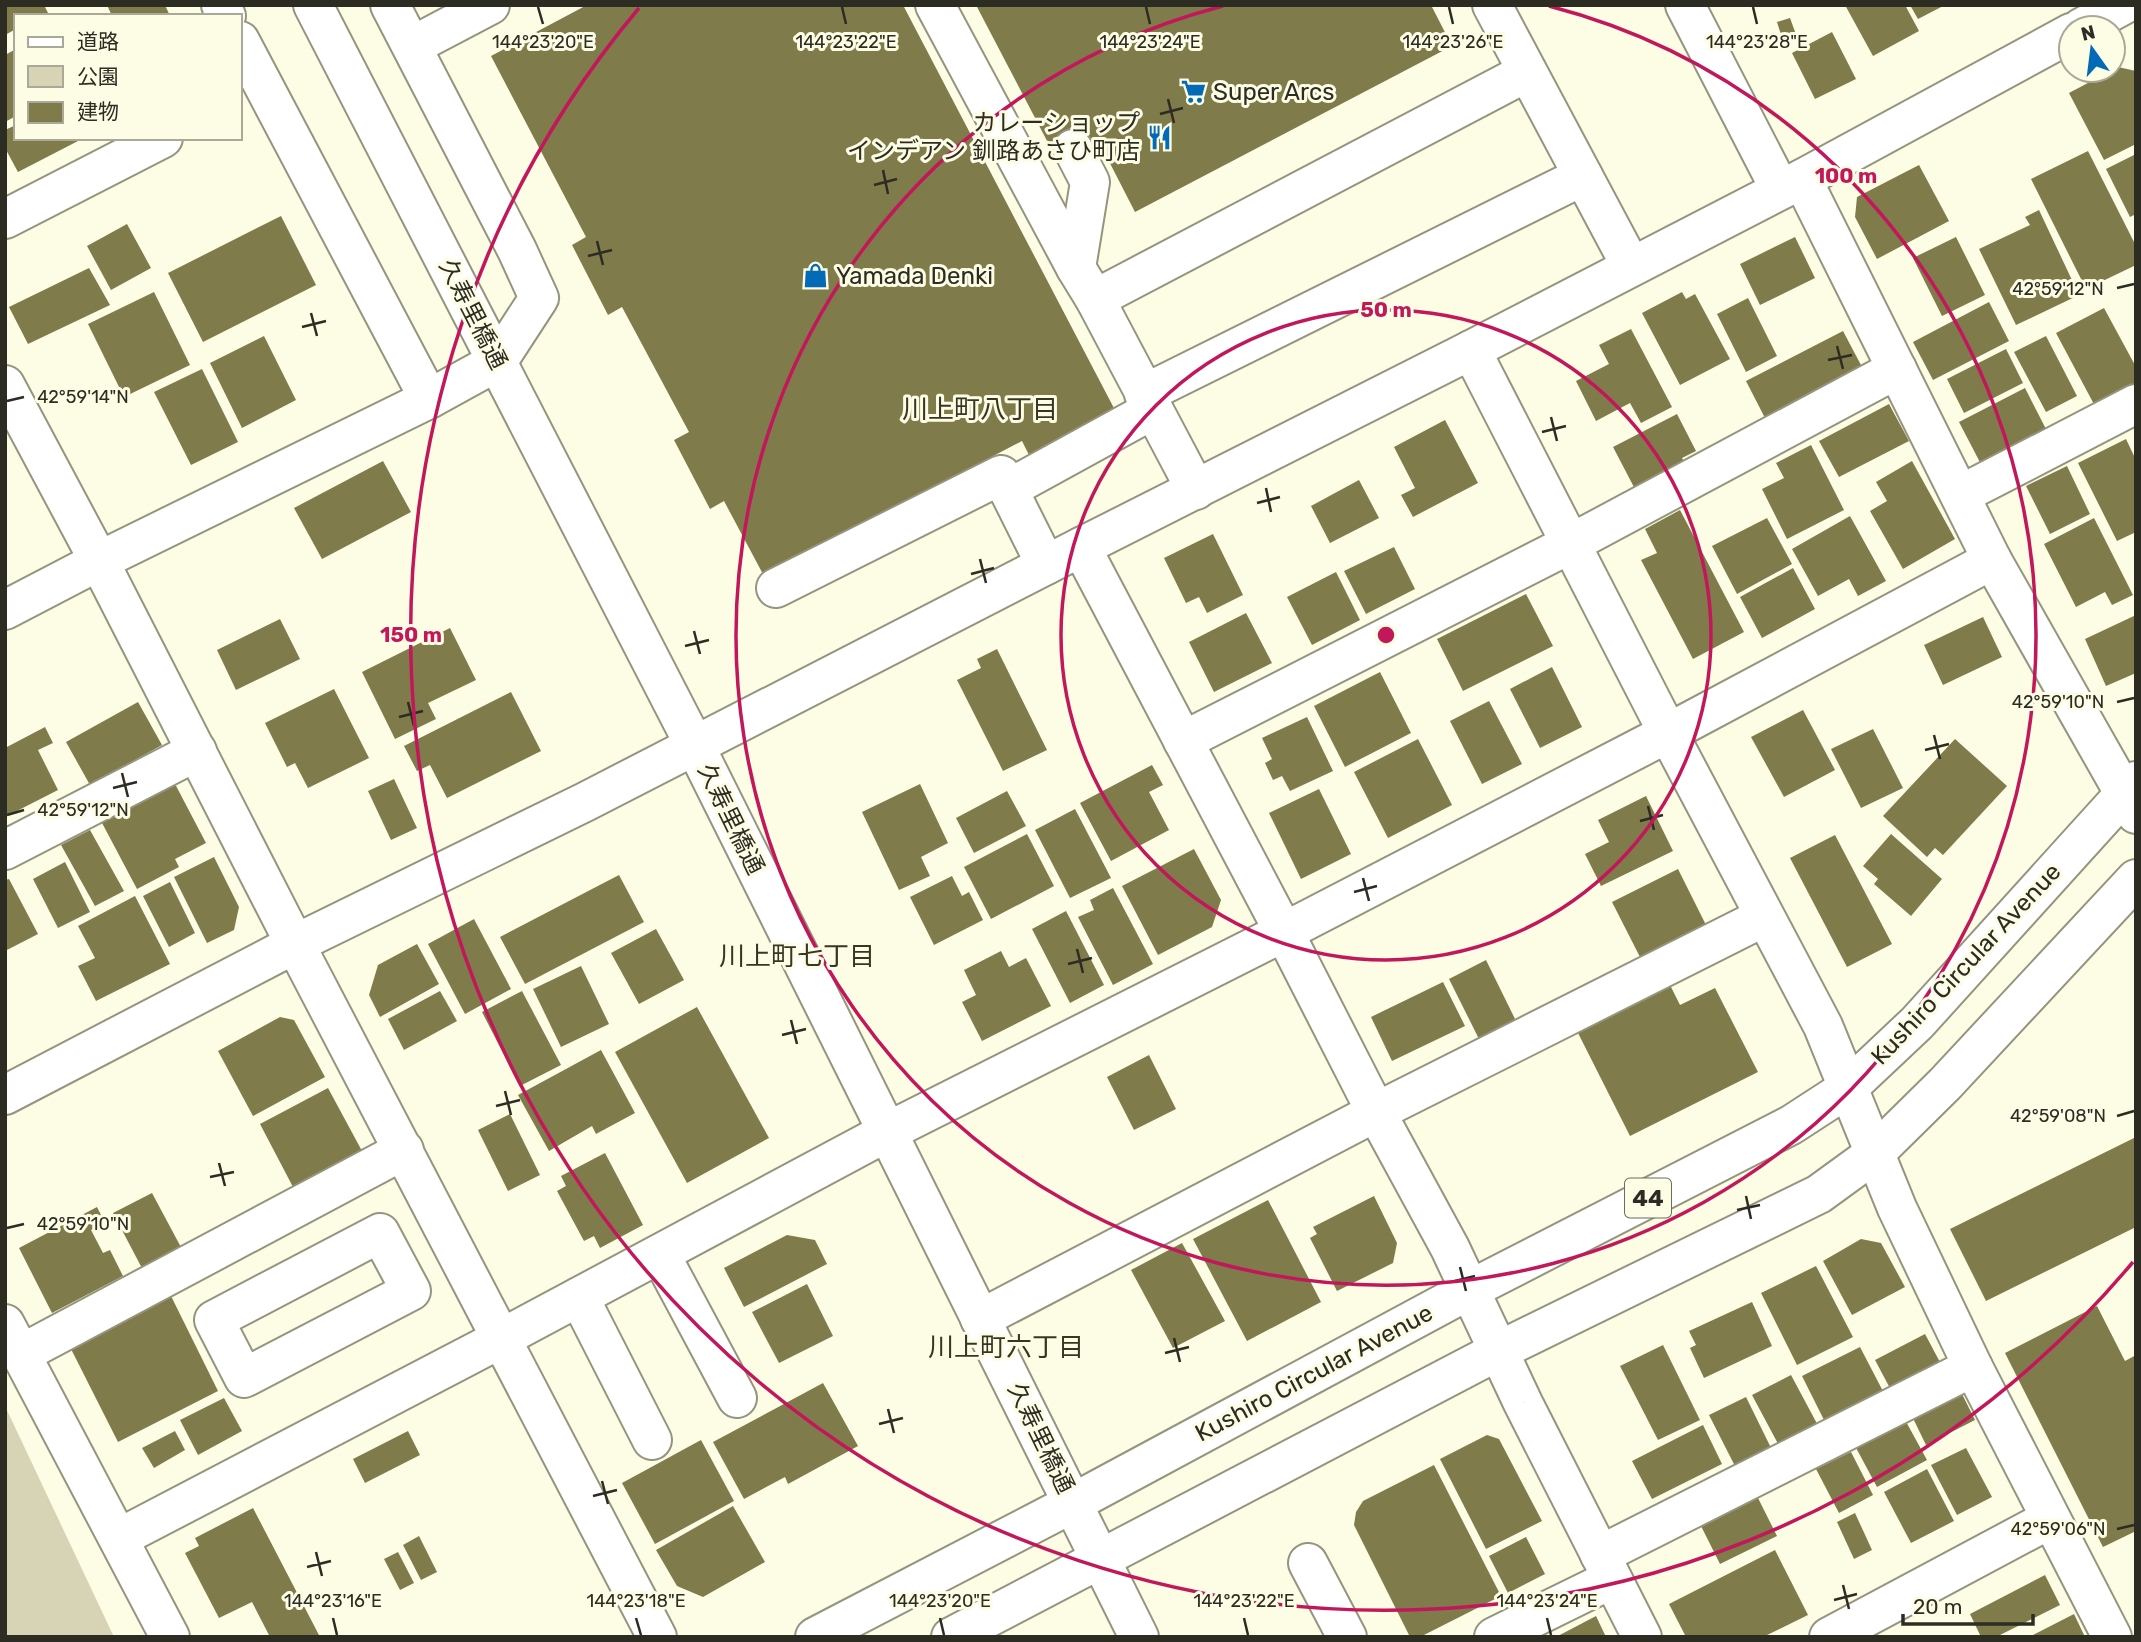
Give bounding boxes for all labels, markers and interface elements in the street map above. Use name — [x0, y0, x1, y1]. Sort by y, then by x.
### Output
legend — [14, 14, 242, 140]
north arrow — [2057, 14, 2127, 84]
text: N — [2079, 20, 2097, 46]
text: 道路 — [77, 29, 119, 54]
text: 144°23'20"E — [492, 31, 594, 53]
text: 144°23'22"E — [795, 31, 897, 53]
text: 144°23'24"E — [1099, 31, 1201, 53]
text: 144°23'26"E — [1403, 31, 1503, 53]
text: 144°23'28"E — [1706, 31, 1808, 53]
text: 公園 — [77, 64, 119, 89]
supermarket icon: Super Arcs — [1179, 78, 1207, 106]
place label: Super Arcs — [1213, 78, 1334, 106]
text: 建物 — [77, 99, 119, 124]
place label: カレーショップ インデアン 釧路あさひ町店 — [847, 109, 1140, 165]
restaurant icon: カレーショップ インデアン 釧路あさひ町店 — [1146, 123, 1174, 151]
text: 100 m — [1815, 163, 1877, 188]
street label: 久寿里橋通 — [433, 254, 513, 374]
shop icon: Yamada Denki — [802, 262, 830, 290]
place label: Yamada Denki — [836, 262, 993, 290]
text: 42°59'12"N — [2012, 278, 2104, 300]
text: 50 m — [1360, 297, 1412, 322]
text: 42°59'14"N — [37, 386, 129, 408]
district label: 川上町八丁目 — [902, 394, 1058, 425]
text: 150 m — [380, 622, 442, 647]
centre of rings — [1374, 623, 1398, 647]
text: 42°59'10"N — [2012, 691, 2104, 713]
street label: 久寿里橋通 — [692, 759, 770, 879]
text: 42°59'12"N — [37, 799, 129, 821]
street label: Kushiro Circular Avenue — [1865, 858, 2067, 1070]
district label: 川上町七丁目 — [719, 941, 875, 972]
text: 42°59'08"N — [2010, 1105, 2106, 1127]
road number: 44 — [1625, 1178, 1671, 1218]
text: 42°59'10"N — [37, 1213, 129, 1235]
street label: Kushiro Circular Avenue — [1190, 1298, 1438, 1448]
district label: 川上町六丁目 — [928, 1332, 1084, 1363]
street label: 久寿里橋通 — [1002, 1378, 1080, 1498]
text: 42°59'06"N — [2011, 1518, 2105, 1540]
scale bar — [1903, 1582, 2032, 1626]
text: 144°23'16"E — [284, 1590, 382, 1612]
text: 144°23'18"E — [586, 1590, 686, 1612]
text: 144°23'20"E — [889, 1590, 991, 1612]
text: 144°23'22"E — [1193, 1590, 1295, 1612]
text: 144°23'24"E — [1496, 1590, 1598, 1612]
text: 20 m — [1913, 1594, 1962, 1619]

